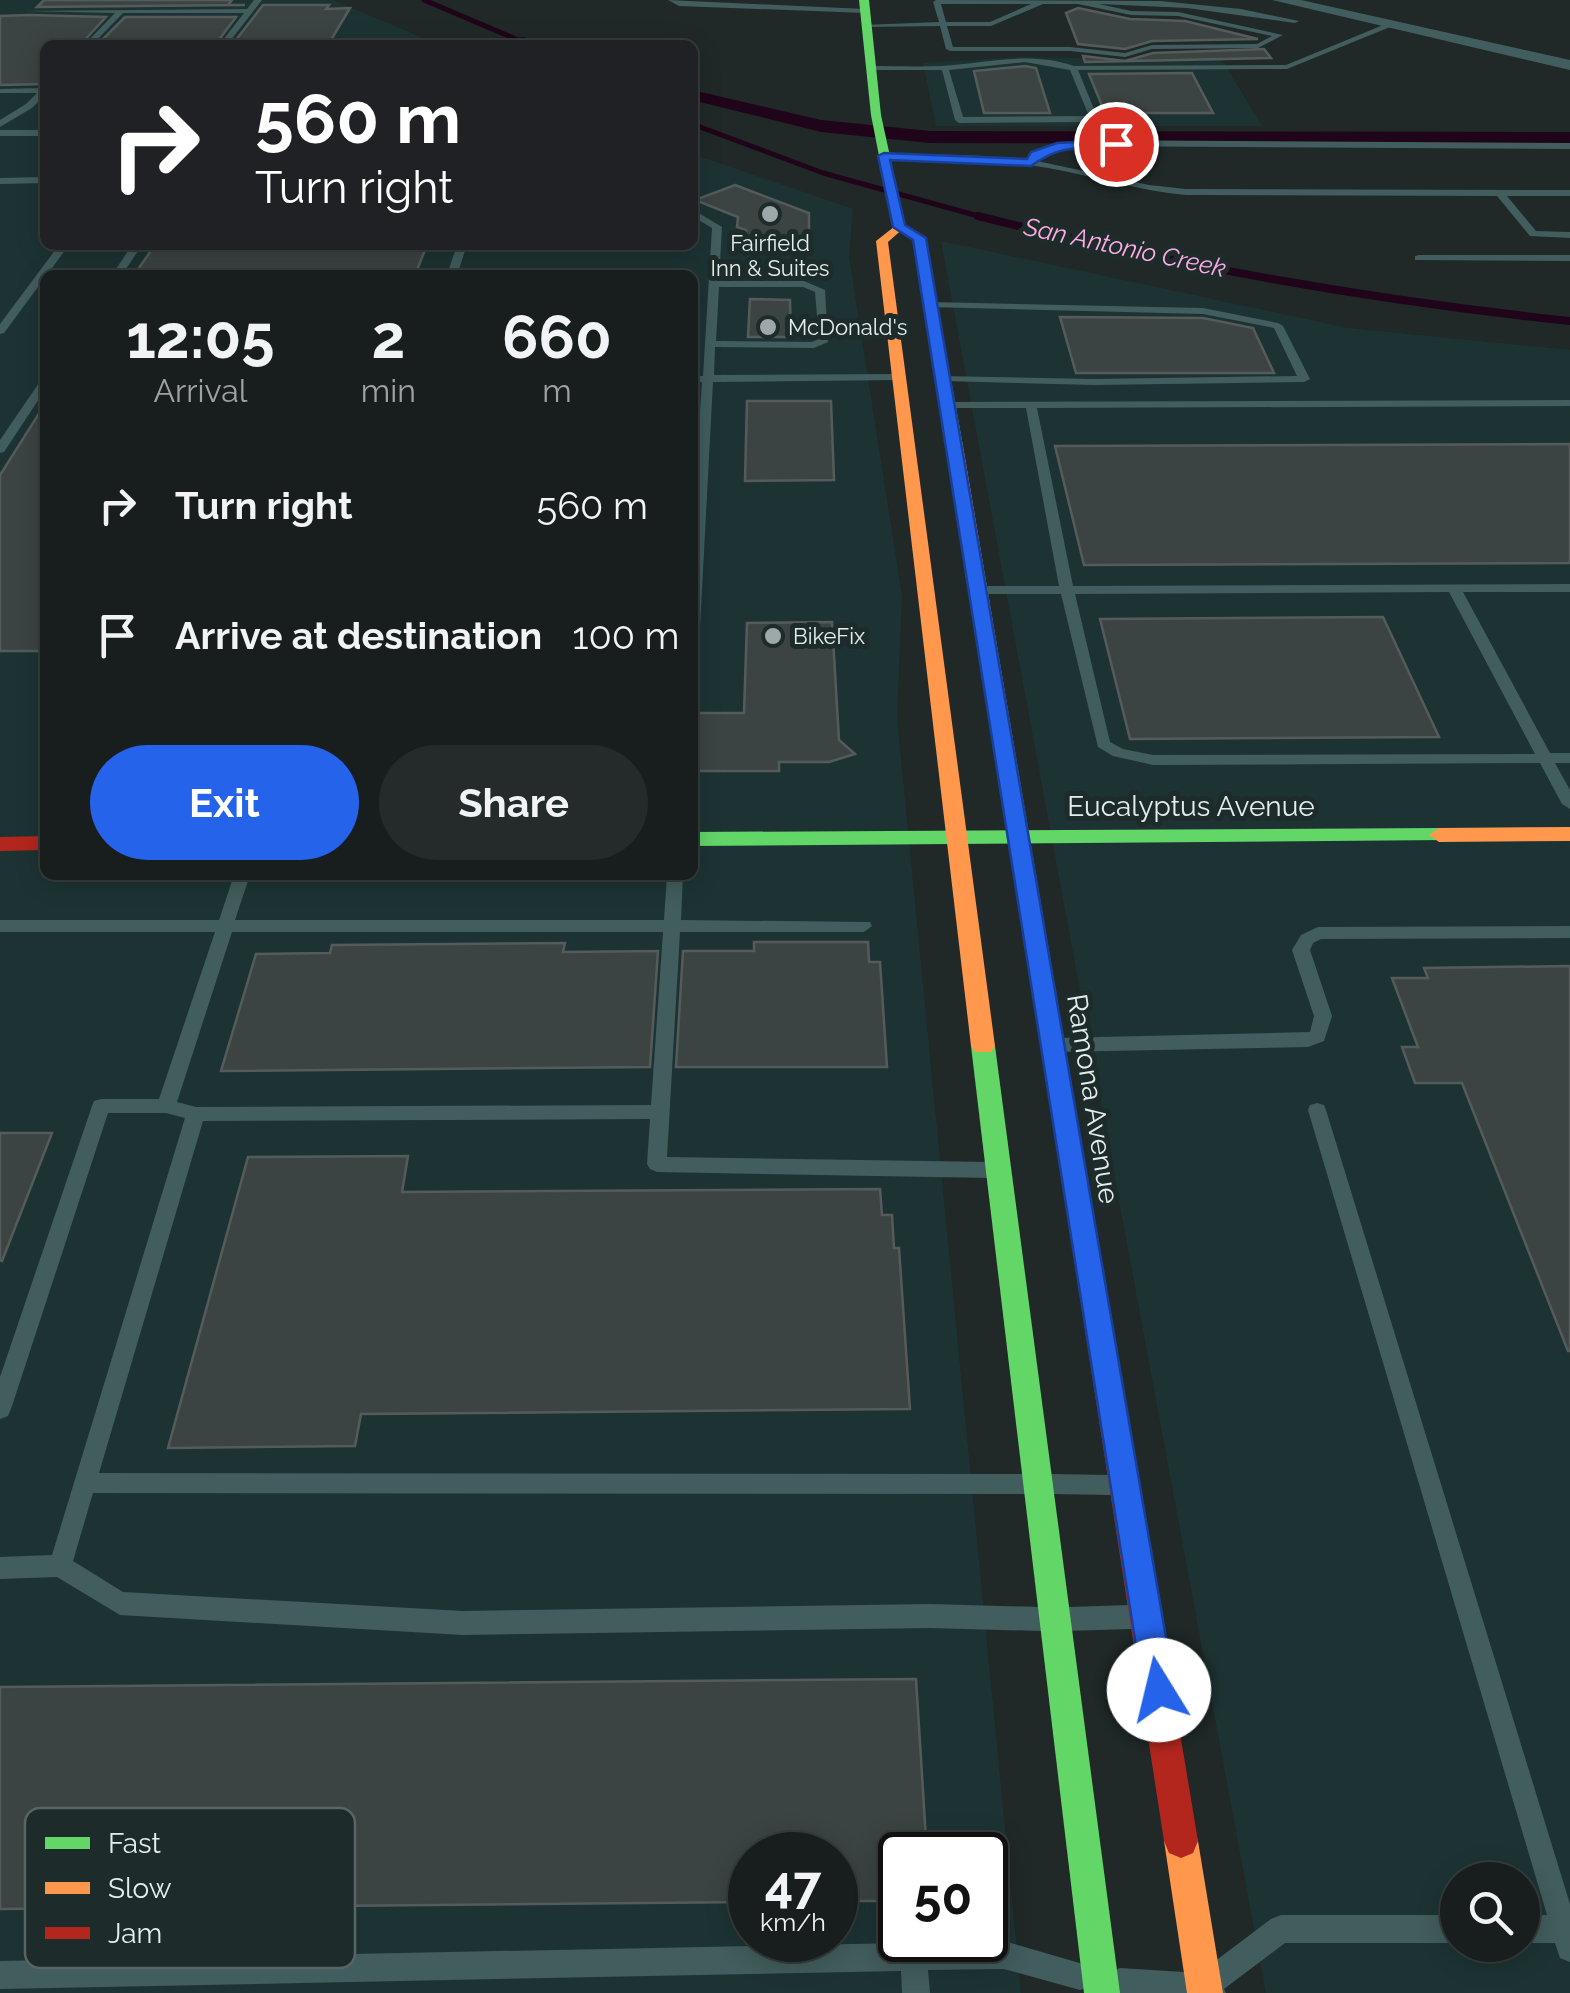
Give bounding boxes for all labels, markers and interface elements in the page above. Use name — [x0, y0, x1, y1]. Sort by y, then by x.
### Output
text: 560 m — [255, 77, 461, 159]
icon: right — [90, 80, 220, 210]
pin — [1074, 102, 1159, 187]
icon: arrive — [1089, 117, 1144, 172]
text: Turn right — [255, 161, 453, 214]
marker: Fairfield Inn & Suites — [759, 203, 781, 225]
water label: San Antonio Creek — [1020, 211, 1229, 283]
place label: Fairfield Inn & Suites — [711, 230, 829, 281]
text: 12:05 — [126, 302, 275, 372]
text: 2 — [371, 302, 405, 372]
text: 660 — [502, 302, 612, 372]
place label: McDonald's — [788, 314, 907, 340]
marker: McDonald's — [757, 316, 779, 338]
text: Arrival — [153, 372, 247, 409]
text: min — [361, 372, 416, 409]
text: m — [542, 372, 572, 409]
icon: right — [90, 478, 145, 533]
text: Turn right — [175, 483, 352, 528]
text: 560 m — [537, 483, 648, 528]
icon: arrive — [90, 608, 145, 663]
text: Arrive at destination — [175, 613, 542, 658]
text: 100 m — [572, 613, 680, 658]
place label: BikeFix — [793, 623, 865, 649]
marker: BikeFix — [762, 625, 784, 647]
button: Exit — [90, 745, 359, 860]
button: Share — [379, 745, 648, 860]
street label: Eucalyptus Avenue — [1067, 790, 1315, 823]
street label: Ramona Avenue — [1060, 992, 1126, 1206]
position arrow — [1107, 1638, 1211, 1742]
legend — [25, 1808, 355, 1968]
text: Fast — [108, 1827, 161, 1860]
speed limit sign: 50 — [878, 1832, 1008, 1962]
text: 47 — [765, 1855, 821, 1914]
map controls — [1440, 1862, 1540, 1962]
button: search — [1440, 1862, 1540, 1962]
text: Slow — [108, 1872, 172, 1905]
text: km/h — [760, 1907, 826, 1937]
text: Jam — [108, 1917, 162, 1950]

